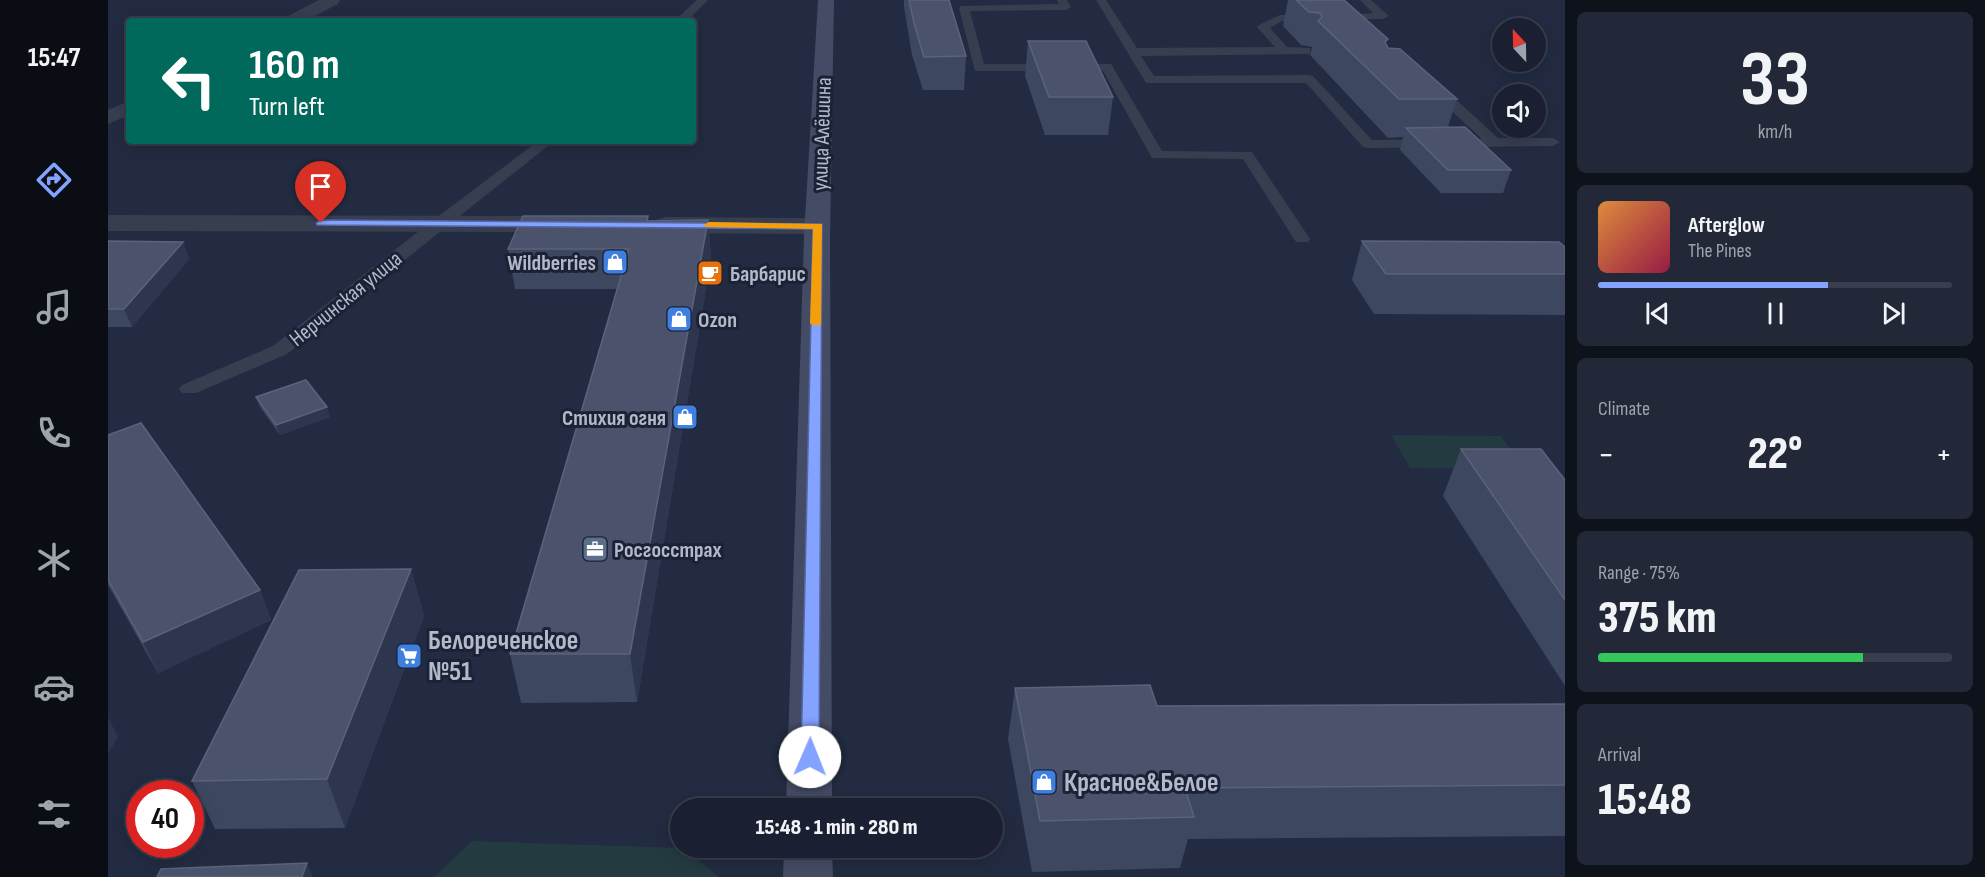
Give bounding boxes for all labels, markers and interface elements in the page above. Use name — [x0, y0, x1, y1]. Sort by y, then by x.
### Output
north arrow — [1492, 18, 1546, 72]
map controls — [1492, 18, 1546, 138]
text: 33 — [1740, 34, 1810, 127]
text: 160 m — [249, 40, 340, 91]
text: 15:47 — [28, 42, 80, 74]
icon: left — [150, 42, 228, 120]
street label: улица Алёшина — [807, 77, 838, 191]
button: sound — [1492, 84, 1546, 138]
text: Turn left — [249, 91, 325, 123]
text: km/h — [1758, 120, 1792, 144]
icon: directions — [33, 159, 75, 201]
pin — [295, 161, 346, 223]
icon: arrive — [304, 170, 337, 203]
text: Afterglow — [1688, 212, 1765, 239]
text: The Pines — [1688, 239, 1752, 263]
street label: Нерчинская улица — [284, 246, 408, 353]
shop icon: Wildberries — [600, 247, 630, 277]
place label: Wildberries — [507, 250, 596, 277]
cafe icon: Барбарис — [695, 258, 725, 288]
place label: Барбарис — [730, 261, 806, 288]
icon: music — [33, 286, 75, 328]
icon: previous — [1641, 297, 1674, 330]
icon: pause — [1759, 297, 1792, 330]
icon: next — [1877, 297, 1910, 330]
shop icon: Ozon — [664, 304, 694, 334]
place label: Ozon — [698, 307, 737, 334]
text: Climate — [1598, 397, 1650, 421]
shop icon: Стихия огня — [670, 402, 700, 432]
place label: Стихия огня — [562, 405, 666, 432]
icon: phone — [33, 412, 75, 454]
text: 22° — [1747, 427, 1803, 482]
text: − — [1598, 435, 1614, 475]
text: + — [1936, 435, 1952, 475]
office icon: Росгосстрах — [580, 534, 610, 564]
place label: Росгосстрах — [614, 537, 722, 564]
icon: climate — [33, 539, 75, 581]
text: Range · 75% — [1598, 561, 1680, 585]
text: 375 km — [1598, 591, 1717, 646]
place label: Белореченское №51 — [428, 625, 578, 688]
supermarket icon: Белореченское №51 — [394, 641, 424, 671]
icon: car — [33, 666, 75, 708]
position arrow — [778, 725, 842, 789]
text: Arrival — [1598, 743, 1641, 767]
shop icon: Красное&Белое — [1029, 767, 1059, 797]
place label: Красное&Белое — [1064, 767, 1219, 799]
text: 15:48 — [1598, 773, 1692, 828]
speed limit sign: 40 — [126, 780, 204, 858]
icon: filters — [33, 793, 75, 835]
text: 15:48 · 1 min · 280 m — [755, 814, 918, 841]

